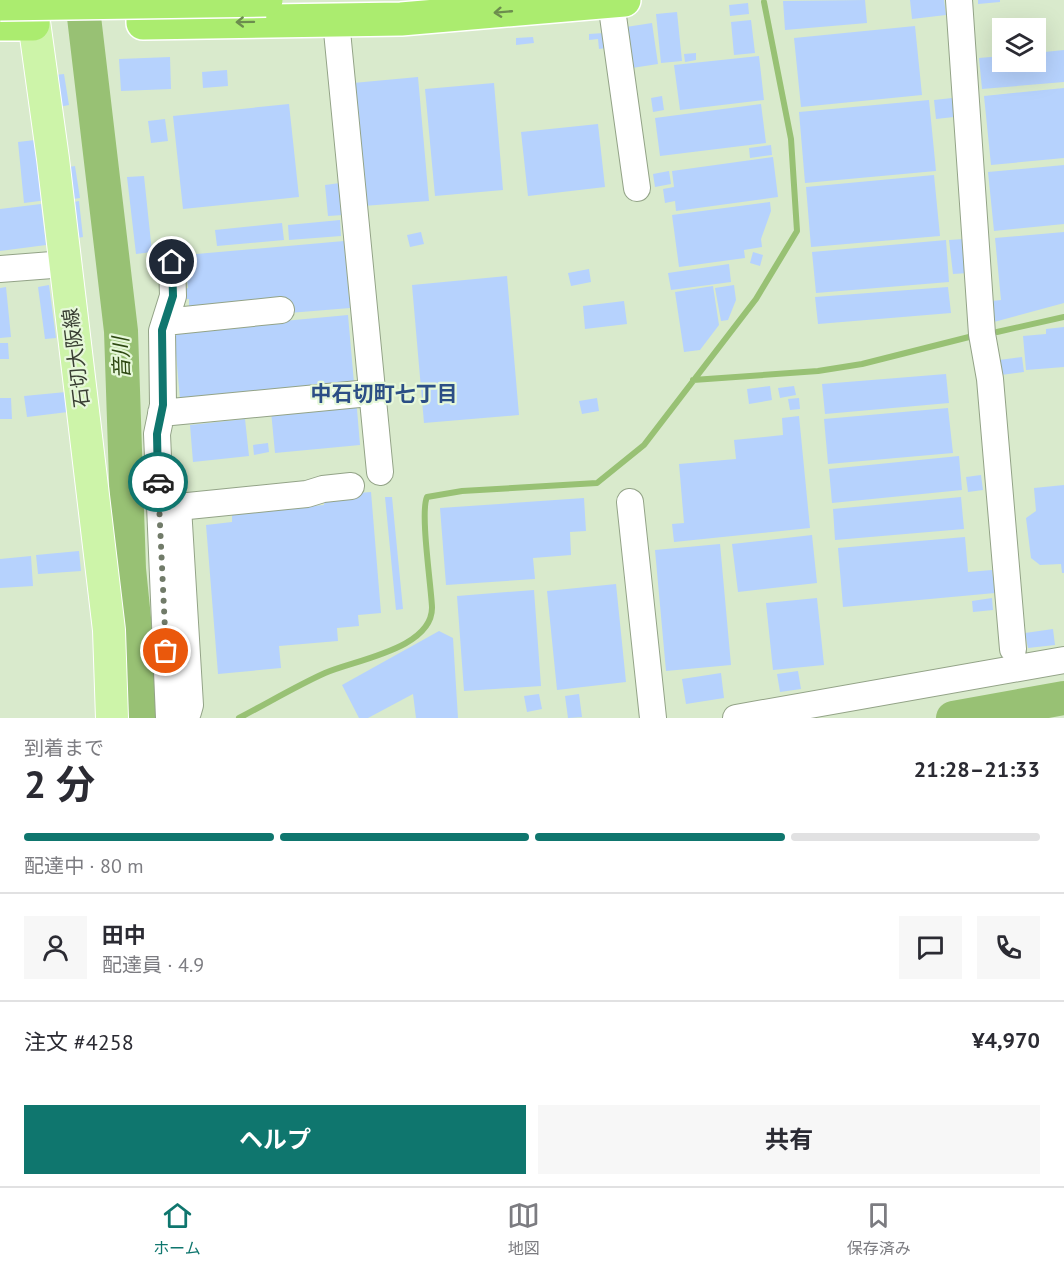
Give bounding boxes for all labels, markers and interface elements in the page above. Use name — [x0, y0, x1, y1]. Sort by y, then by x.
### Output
one-way arrow — [493, 7, 513, 18]
one-way arrow — [236, 16, 255, 28]
map controls — [992, 18, 1046, 72]
button: layers — [992, 18, 1046, 72]
pin — [146, 236, 197, 287]
icon: home — [155, 245, 188, 278]
street label: 石切大阪線 — [57, 307, 95, 409]
water label: 音川 — [107, 335, 135, 379]
district label: 中石切町七丁目 — [311, 380, 458, 407]
courier — [128, 452, 188, 512]
icon: car — [142, 466, 175, 499]
pin — [140, 625, 191, 676]
icon: bag — [149, 634, 182, 667]
text: 到着まで — [24, 735, 104, 761]
text: 21:28–21:33 — [914, 755, 1040, 783]
text: 2 分 — [24, 758, 95, 809]
text: 配達中 · 80 m — [24, 853, 143, 879]
button: person — [24, 916, 87, 979]
button: chat — [899, 916, 962, 979]
button: phone — [977, 916, 1040, 979]
text: 田中 — [102, 921, 146, 949]
text: 配達員 · 4.9 — [102, 952, 204, 978]
text: ¥4,970 — [972, 1026, 1040, 1054]
text: 注文 #4258 — [24, 1028, 134, 1056]
button: ヘルプ — [24, 1105, 526, 1174]
button: 共有 — [538, 1105, 1040, 1174]
tab: ホーム — [153, 1199, 201, 1259]
tab: 地図 — [507, 1199, 540, 1259]
tab: 保存済み — [847, 1199, 911, 1259]

